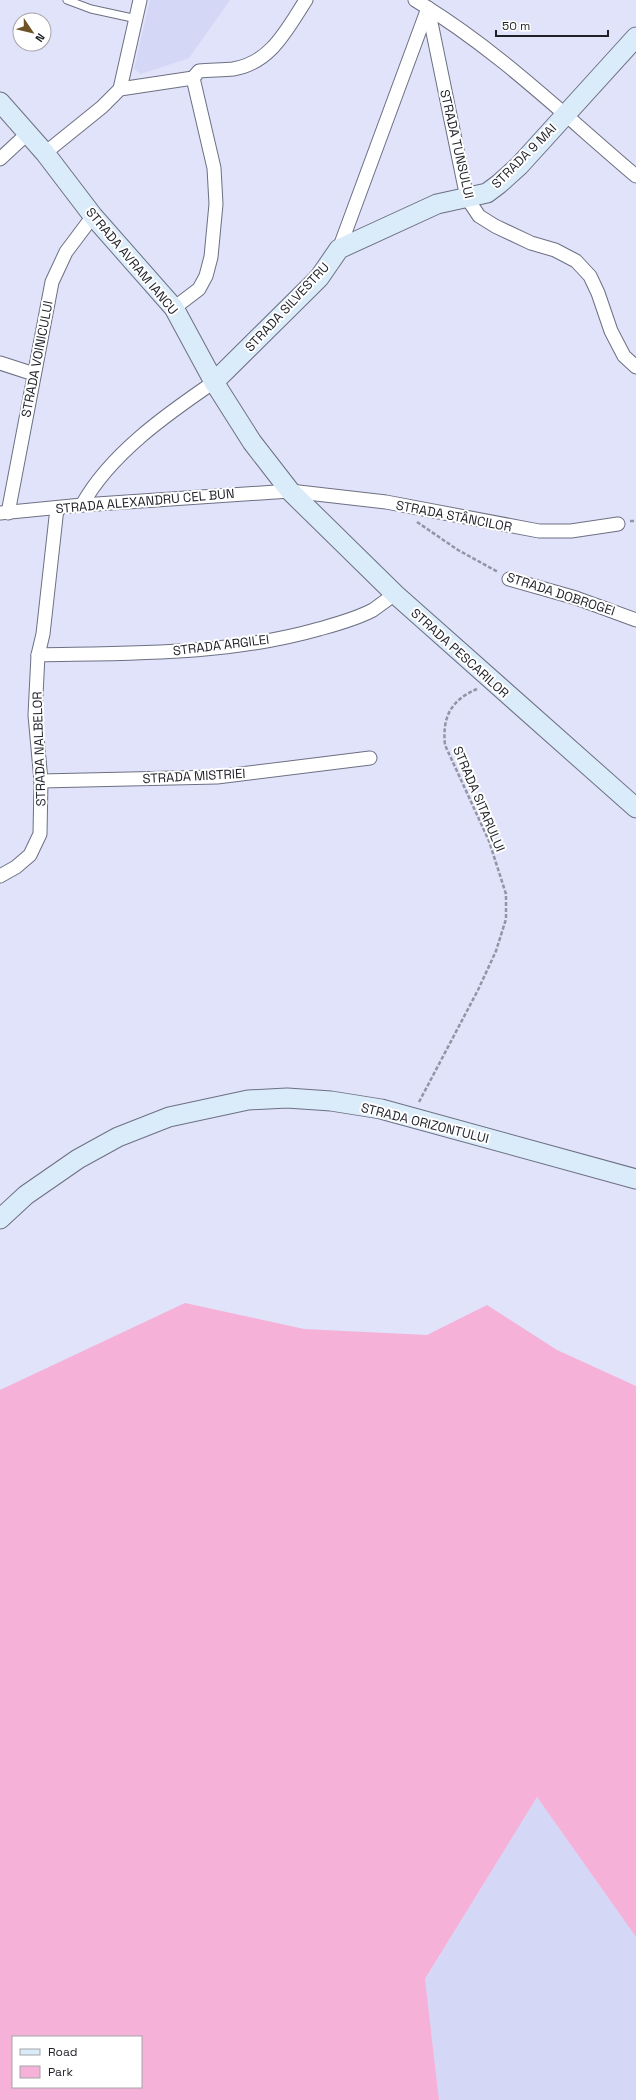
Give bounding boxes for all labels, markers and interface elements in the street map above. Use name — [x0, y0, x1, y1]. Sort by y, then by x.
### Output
north arrow — [12, 12, 52, 52]
scale bar — [496, 12, 608, 38]
text: 50 m — [502, 18, 530, 34]
text: N — [32, 31, 48, 45]
street label: STRADA TUNSULUI — [436, 88, 478, 200]
street label: STRADA 9 MAI — [488, 120, 560, 192]
street label: STRADA AVRAM IANCU — [82, 204, 182, 318]
street label: STRADA SILVESTRU — [241, 259, 333, 355]
street label: STRADA VOINICULUI — [17, 299, 57, 419]
street label: STRADA ALEXANDRU CEL BUN — [55, 485, 235, 517]
street label: STRADA STÂNCILOR — [395, 496, 513, 536]
street label: STRADA DOBROGEI — [505, 568, 617, 620]
street label: STRADA PESCARILOR — [407, 604, 513, 702]
street label: STRADA ARGILEI — [172, 631, 270, 659]
street label: STRADA NALBELOR — [28, 691, 50, 807]
street label: STRADA SITARULUI — [449, 744, 509, 854]
street label: STRADA MISTRIEI — [142, 765, 246, 787]
street label: STRADA ORIZONTULUI — [359, 1099, 491, 1147]
legend — [12, 2036, 142, 2088]
text: Road — [48, 2044, 77, 2060]
text: Park — [48, 2064, 73, 2080]

